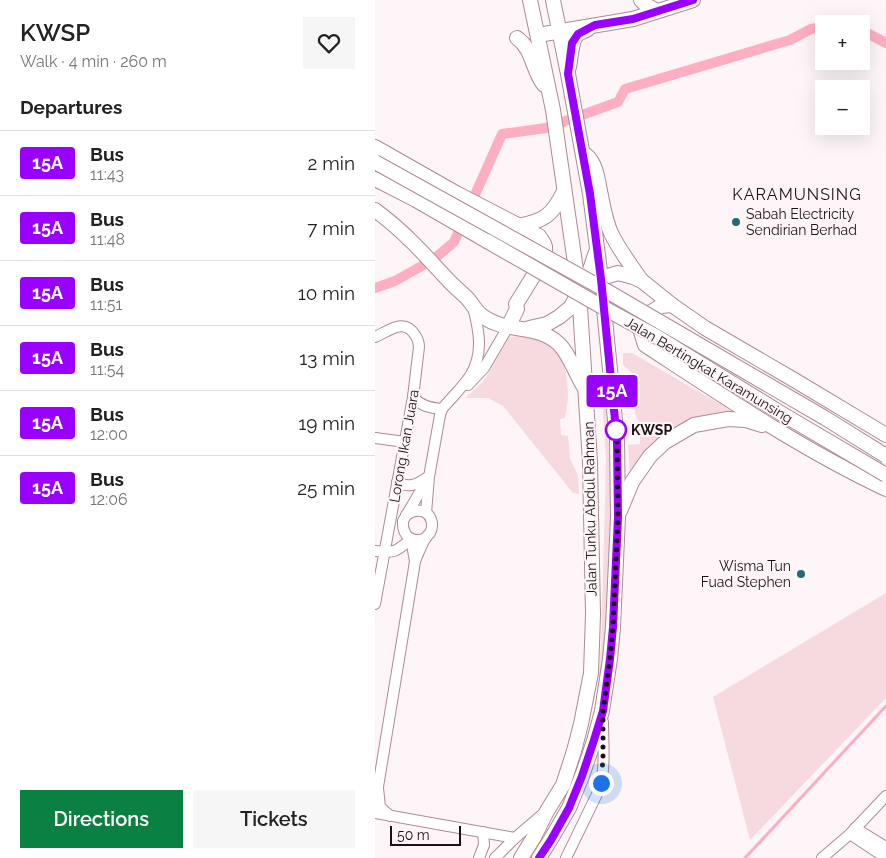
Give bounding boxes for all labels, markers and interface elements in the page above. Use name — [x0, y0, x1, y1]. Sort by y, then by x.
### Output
map controls — [815, 15, 870, 135]
button: + — [815, 15, 870, 70]
button: heart — [303, 17, 355, 69]
text: KWSP — [20, 18, 90, 47]
text: Walk · 4 min · 260 m — [20, 52, 167, 71]
button: − — [815, 80, 870, 135]
text: Departures — [20, 96, 122, 118]
text: Bus — [90, 143, 124, 165]
text: 15A — [32, 152, 63, 173]
text: 2 min — [308, 152, 355, 174]
text: 11:43 — [90, 165, 124, 184]
district label: KARAMUNSING — [732, 185, 862, 204]
place label: Sabah Electricity Sendirian Berhad — [746, 206, 857, 238]
text: Bus — [90, 208, 124, 230]
marker: Sabah Electricity Sendirian Berhad — [730, 216, 742, 228]
text: 15A — [32, 217, 63, 238]
text: 7 min — [307, 217, 355, 239]
text: 11:48 — [90, 230, 125, 249]
text: Bus — [90, 273, 124, 295]
text: 15A — [32, 282, 63, 303]
text: 10 min — [298, 282, 355, 304]
text: 11:51 — [90, 295, 122, 314]
street label: Jalan Bertingkat Karamunsing — [622, 313, 796, 427]
text: Bus — [90, 338, 124, 360]
text: 15A — [32, 347, 63, 368]
text: 13 min — [299, 347, 355, 369]
text: 11:54 — [90, 360, 124, 379]
line badge: 15A — [583, 375, 641, 407]
text: 15A — [597, 380, 627, 401]
street label: Lorong Ikan Juara — [386, 388, 422, 504]
text: Bus — [90, 403, 124, 425]
text: 15A — [32, 412, 63, 433]
text: 19 min — [298, 412, 355, 434]
marker: KWSP — [605, 419, 627, 441]
street label: Jalan Tunku Abdul Rahman — [580, 421, 600, 597]
place label: KWSP — [631, 422, 672, 438]
text: 12:00 — [90, 425, 128, 444]
text: Bus — [90, 468, 124, 490]
text: 15A — [32, 477, 63, 498]
text: 25 min — [297, 477, 355, 499]
text: 12:06 — [90, 490, 128, 509]
place label: Wisma Tun Fuad Stephen — [701, 558, 791, 590]
marker: Wisma Tun Fuad Stephen — [795, 568, 807, 580]
your location — [589, 771, 614, 796]
button: Directions — [20, 790, 183, 848]
button: Tickets — [193, 790, 355, 848]
scale bar — [390, 823, 461, 846]
text: 50 m — [397, 827, 430, 843]

